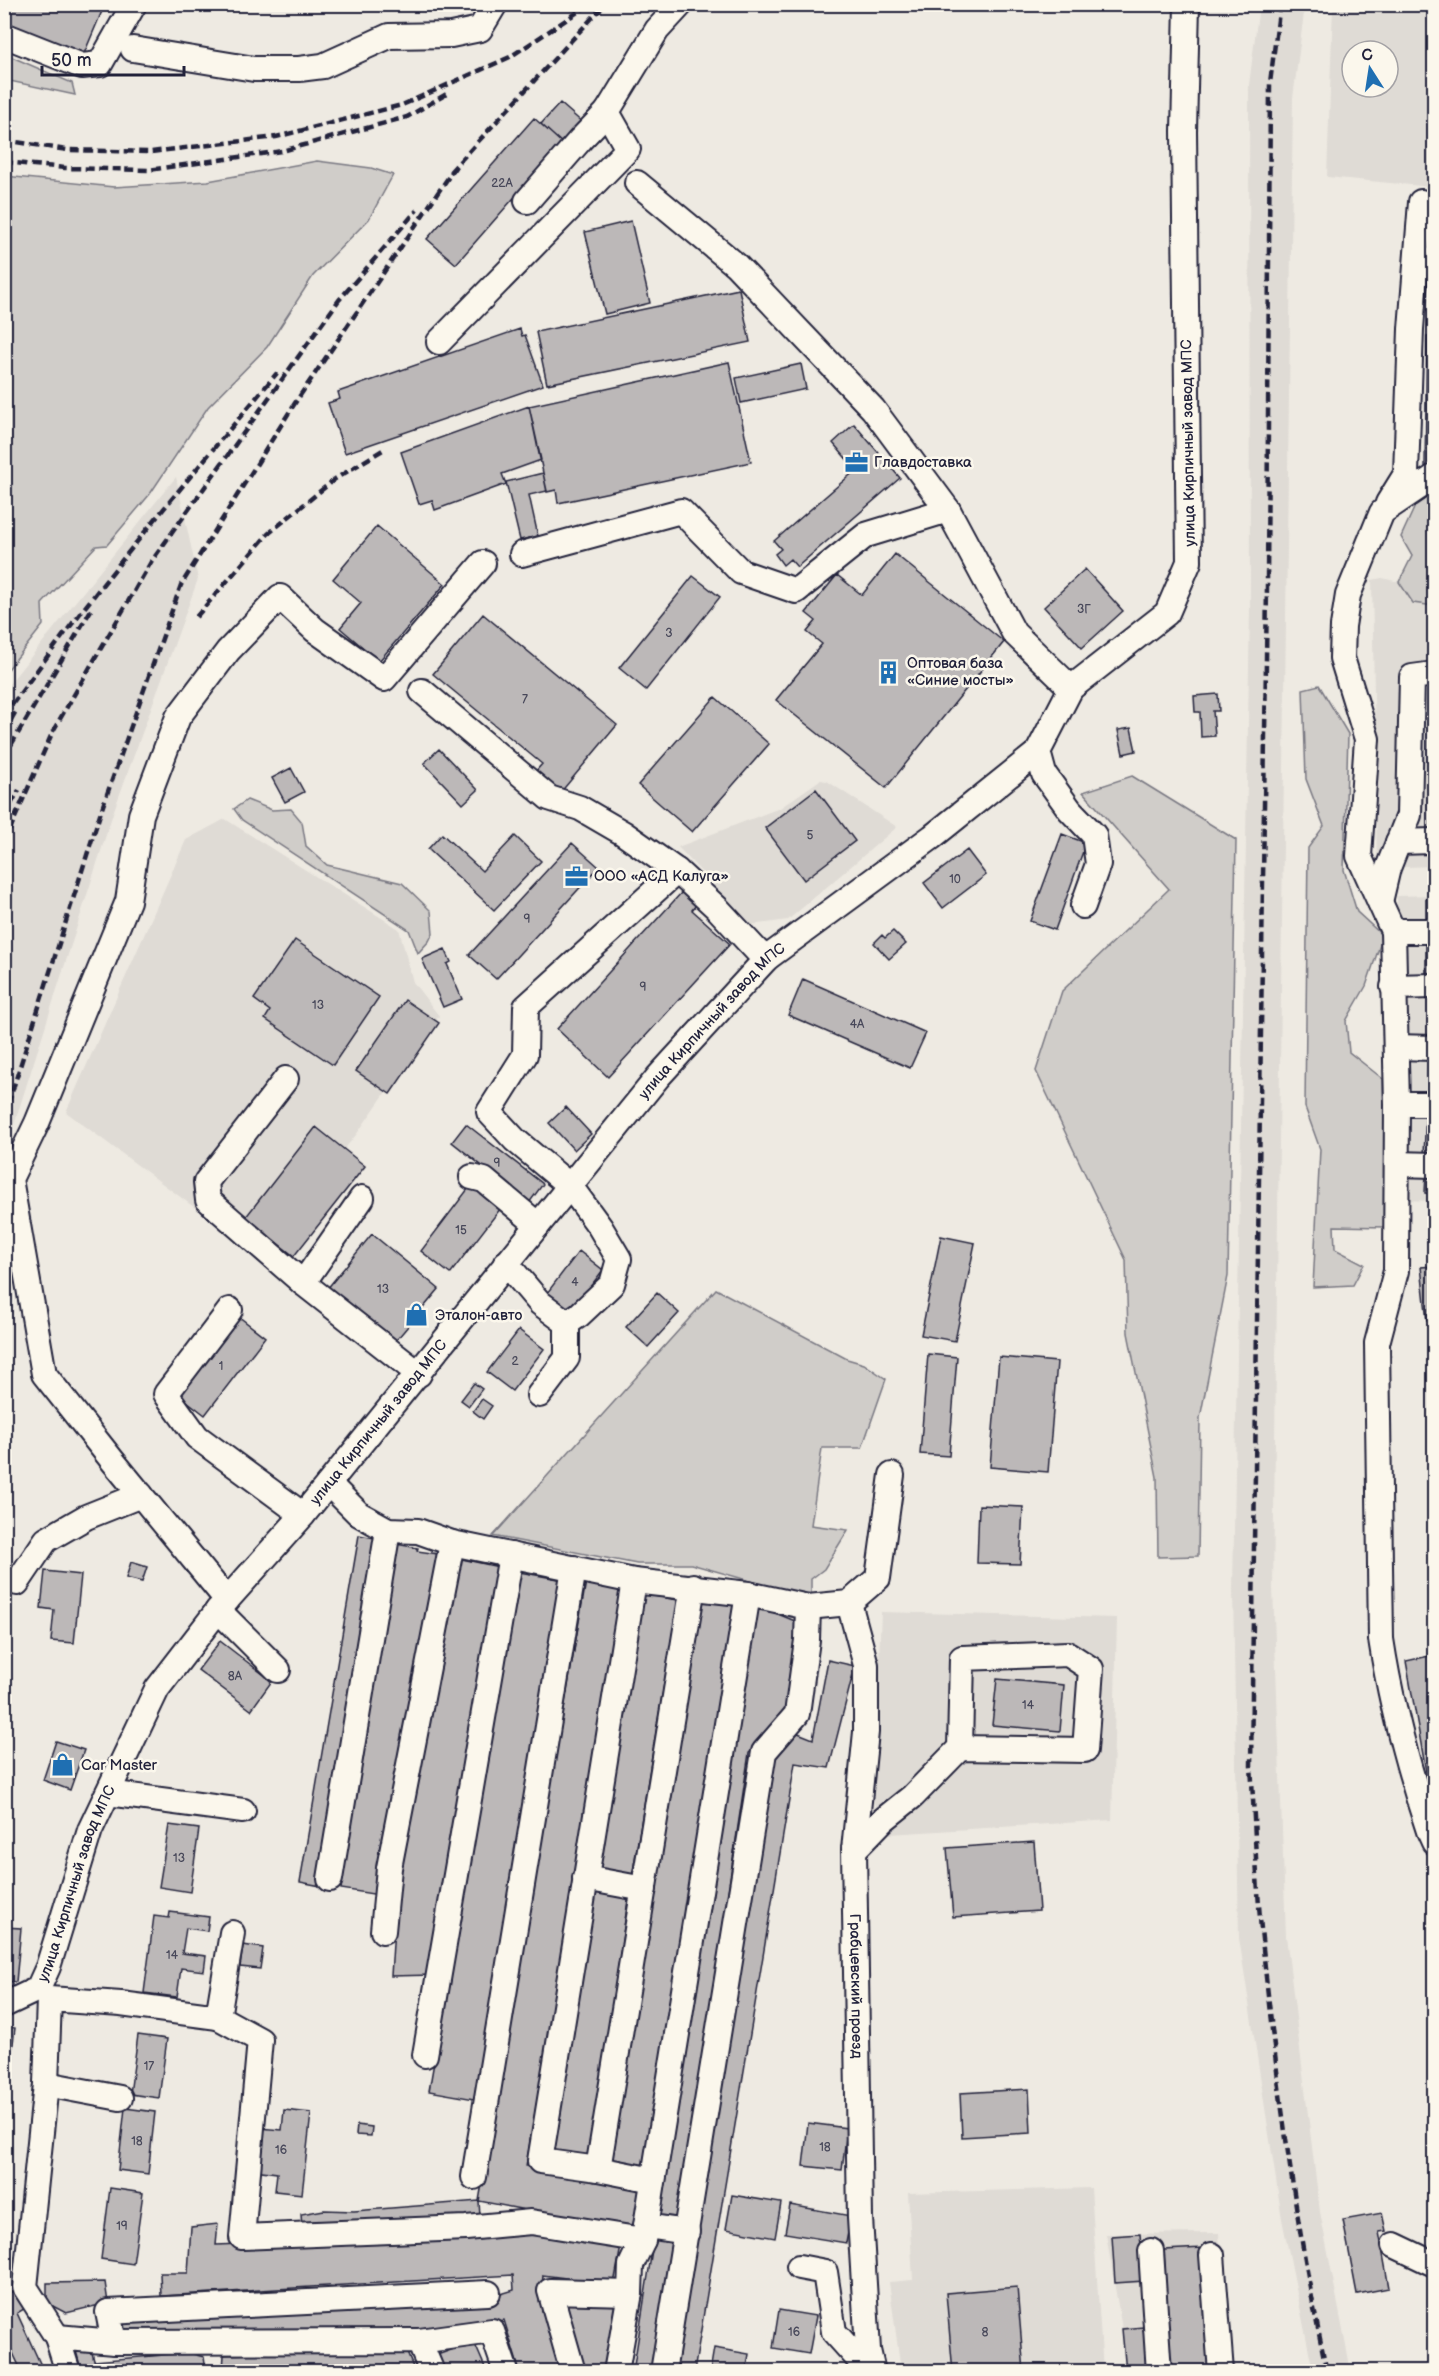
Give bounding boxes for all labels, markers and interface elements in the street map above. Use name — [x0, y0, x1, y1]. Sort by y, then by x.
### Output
scale bar — [42, 39, 184, 77]
north arrow — [1340, 39, 1400, 99]
text: С — [1360, 45, 1375, 66]
text: 50 m — [51, 50, 92, 71]
house number: 22А — [491, 176, 513, 191]
street label: улица Кирпичный завод МПС — [1177, 339, 1200, 547]
office icon: Главдоставка — [843, 449, 869, 475]
place label: Главдоставка — [874, 453, 972, 472]
house number: 3Г — [1077, 602, 1091, 617]
house number: 3 — [665, 626, 673, 641]
place label: Оптовая база «Синие мосты» — [907, 654, 1014, 690]
building icon: Оптовая база «Синие мосты» — [876, 659, 902, 685]
house number: 7 — [522, 692, 528, 707]
house number: 5 — [807, 828, 814, 843]
office icon: ООО «АСД Калуга» — [563, 863, 589, 889]
place label: ООО «АСД Калуга» — [594, 867, 729, 886]
house number: 10 — [949, 872, 961, 887]
house number: 9 — [524, 912, 531, 927]
street label: улица Кирпичный завод МПС — [635, 939, 789, 1103]
house number: 9 — [640, 980, 647, 995]
house number: 13 — [312, 998, 324, 1013]
house number: 4А — [850, 1017, 865, 1032]
house number: 9 — [494, 1156, 501, 1171]
house number: 15 — [455, 1223, 467, 1238]
house number: 4 — [571, 1275, 579, 1290]
house number: 13 — [377, 1282, 389, 1297]
shop icon: Эталон-авто — [404, 1302, 430, 1328]
place label: Эталон-авто — [435, 1306, 522, 1325]
street label: улица Кирпичный завод МПС — [306, 1336, 451, 1509]
house number: 2 — [511, 1354, 519, 1369]
house number: 1 — [219, 1359, 223, 1374]
house number: 8А — [228, 1669, 243, 1684]
house number: 14 — [1022, 1698, 1035, 1713]
shop icon: Car Master — [50, 1752, 76, 1778]
place label: Car Master — [81, 1756, 158, 1775]
street label: улица Кирпичный завод МПС — [33, 1782, 120, 1985]
house number: 13 — [173, 1851, 185, 1866]
street label: Грабцевский проезд — [845, 1913, 866, 2059]
house number: 14 — [166, 1948, 179, 1963]
house number: 17 — [144, 2059, 154, 2074]
house number: 18 — [131, 2134, 143, 2149]
house number: 18 — [819, 2140, 831, 2155]
house number: 16 — [275, 2143, 287, 2158]
house number: 19 — [116, 2219, 128, 2234]
house number: 16 — [788, 2325, 800, 2340]
house number: 8 — [982, 2325, 989, 2340]

